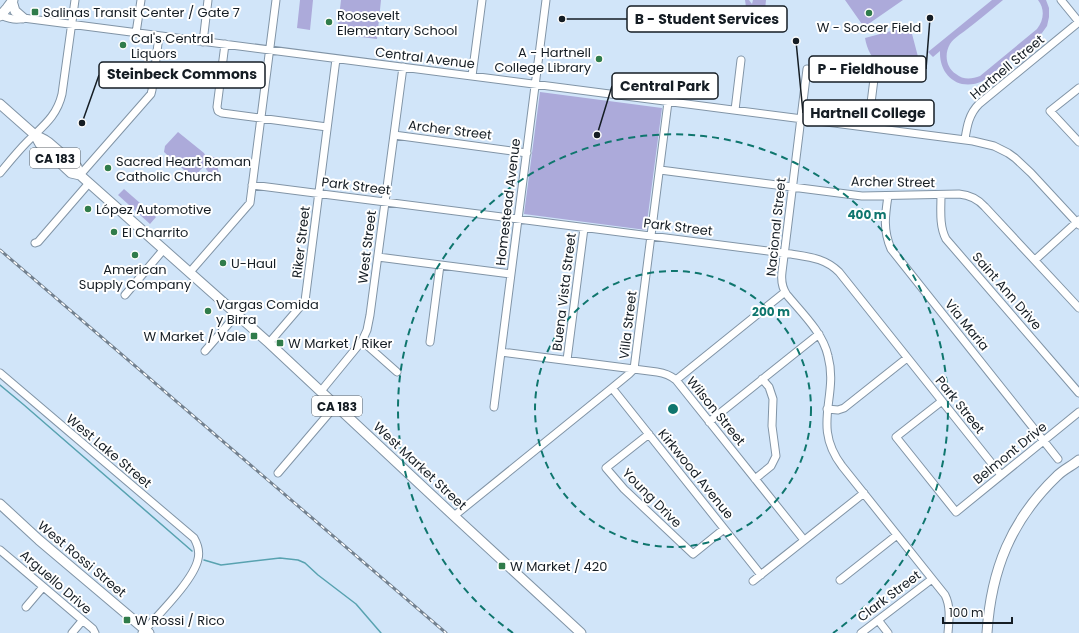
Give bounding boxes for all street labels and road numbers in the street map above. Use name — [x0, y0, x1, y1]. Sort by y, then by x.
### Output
street label: Hartnell Street — [966, 30, 1048, 104]
street label: Central Avenue — [374, 42, 476, 74]
street label: Archer Street — [407, 115, 493, 145]
street label: Homestead Avenue — [491, 137, 525, 267]
road number: CA 183 — [30, 148, 80, 168]
street label: Park Street — [320, 172, 392, 200]
street label: Archer Street — [851, 172, 936, 192]
street label: Nacional Street — [761, 176, 791, 277]
street label: Riker Street — [287, 205, 315, 279]
street label: West Street — [353, 209, 381, 285]
street label: Park Street — [642, 213, 714, 241]
street label: Buena Vista Street — [547, 232, 581, 352]
street label: Saint Ann Drive — [968, 248, 1046, 334]
street label: Villa Street — [614, 289, 642, 360]
street label: Via Maria — [940, 295, 994, 355]
street label: Wilson Street — [682, 372, 750, 450]
street label: Park Street — [931, 372, 989, 438]
road number: CA 183 — [312, 396, 362, 416]
street label: West Lake Street — [62, 410, 156, 493]
street label: Belmont Drive — [969, 417, 1051, 489]
street label: West Market Street — [369, 418, 471, 515]
street label: Kirkwood Avenue — [654, 425, 738, 523]
street label: Young Drive — [618, 464, 686, 532]
street label: West Rossi Street — [34, 516, 131, 602]
street label: Arguello Drive — [16, 545, 96, 619]
street label: Clark Street — [853, 566, 925, 626]

